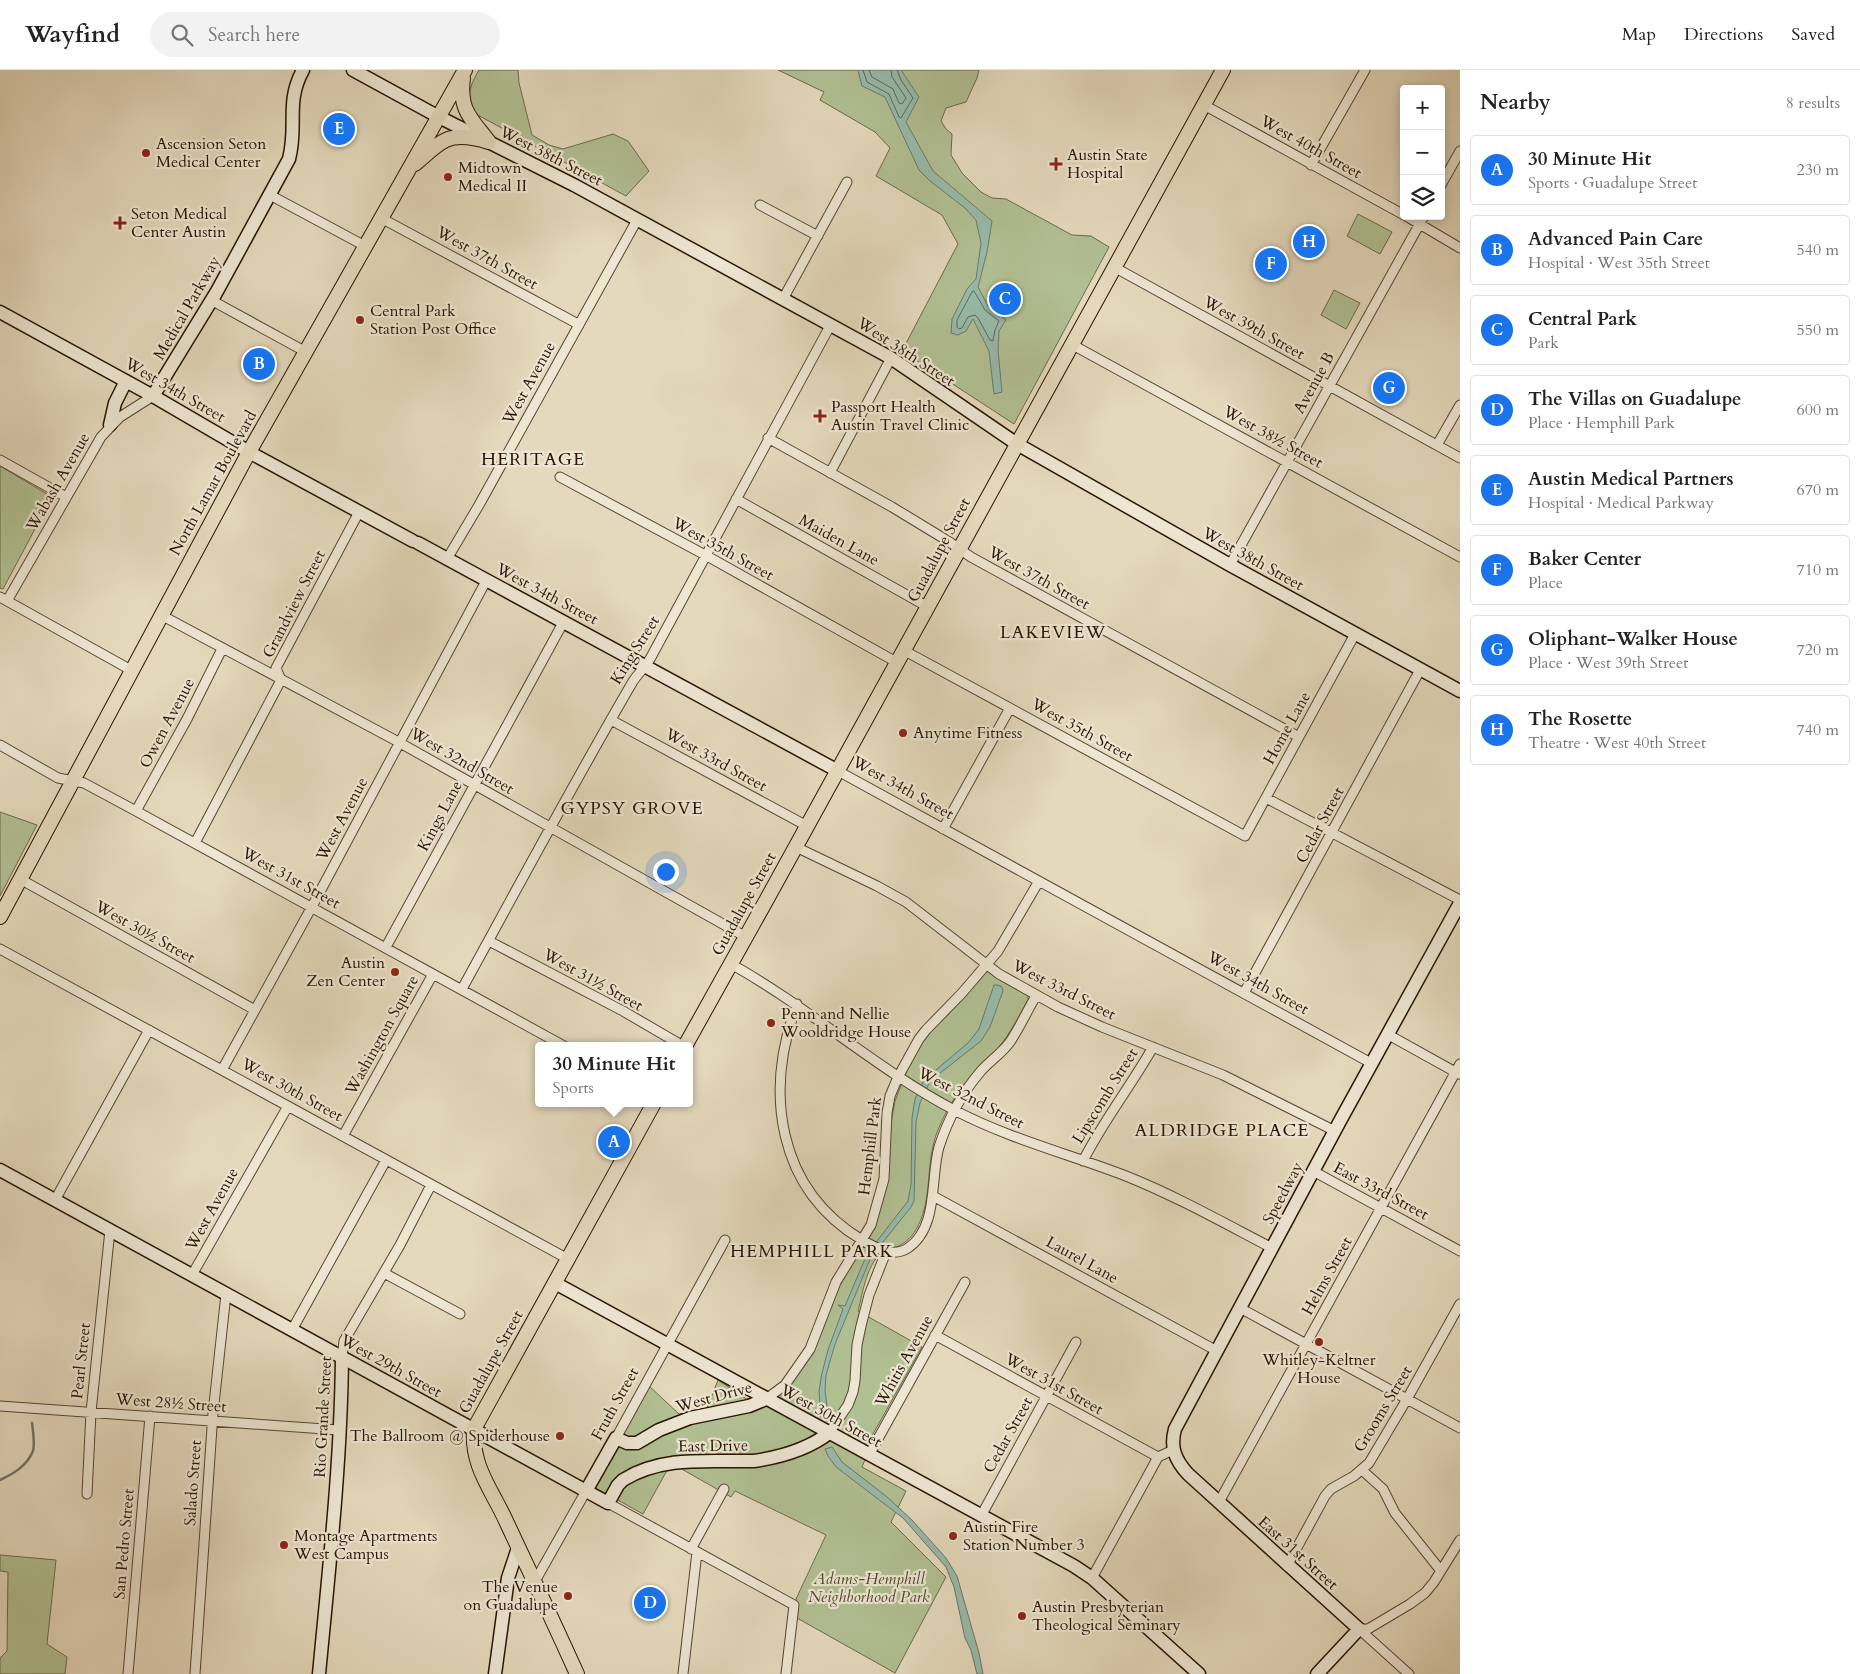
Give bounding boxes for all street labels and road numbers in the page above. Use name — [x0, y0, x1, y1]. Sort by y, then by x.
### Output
street label: West 40th Street — [1256, 110, 1366, 184]
street label: West 38th Street — [495, 120, 606, 191]
street label: West 37th Street — [432, 221, 542, 295]
street label: Medical Parkway — [148, 251, 226, 364]
street label: West 39th Street — [1199, 291, 1309, 365]
street label: West 38th Street — [852, 312, 959, 392]
street label: West Avenue — [497, 338, 561, 429]
street label: Avenue B — [1288, 348, 1340, 418]
street label: West 34th Street — [120, 352, 229, 428]
street label: West 38½ Street — [1218, 400, 1327, 474]
street label: North Lamar Boulevard — [164, 406, 262, 559]
street label: Wabash Avenue — [20, 429, 95, 536]
street label: Guadalupe Street — [902, 494, 976, 606]
street label: Maiden Lane — [795, 509, 883, 571]
street label: West 35th Street — [668, 512, 778, 586]
street label: West 38th Street — [1198, 522, 1308, 596]
street label: West 37th Street — [984, 541, 1094, 615]
street label: Grandview Street — [257, 546, 331, 662]
street label: West 34th Street — [491, 557, 602, 630]
street label: King Street — [605, 611, 665, 689]
street label: Owen Avenue — [134, 674, 200, 772]
street label: Home Lane — [1258, 688, 1316, 768]
street label: West 35th Street — [1027, 693, 1137, 767]
street label: West 32nd Street — [405, 722, 518, 800]
street label: West 33rd Street — [660, 722, 771, 797]
street label: West 34th Street — [848, 751, 958, 825]
street label: West Avenue — [310, 773, 373, 865]
street label: Kings Lane — [412, 777, 468, 855]
street label: Cedar Street — [1291, 783, 1349, 867]
street label: West 31st Street — [237, 841, 344, 914]
street label: Guadalupe Street — [706, 848, 782, 960]
street label: West 30½ Street — [90, 895, 199, 969]
street label: West 31½ Street — [538, 943, 647, 1017]
street label: West 34th Street — [1203, 946, 1313, 1020]
street label: West 33rd Street — [1008, 954, 1119, 1025]
street label: Washington Square — [339, 971, 424, 1100]
street label: Lipscomb Street — [1067, 1044, 1143, 1148]
street label: West 30th Street — [237, 1053, 347, 1127]
street label: West 32nd Street — [913, 1061, 1028, 1134]
street label: Hemphill Park — [853, 1095, 887, 1197]
street label: Speedway — [1257, 1157, 1309, 1228]
street label: East 33rd Street — [1329, 1157, 1433, 1225]
street label: West Avenue — [180, 1164, 244, 1255]
street label: Laurel Lane — [1042, 1231, 1122, 1289]
street label: Helms Street — [1296, 1233, 1358, 1319]
street label: Guadalupe Street — [453, 1306, 529, 1418]
street label: Whitis Avenue — [869, 1311, 938, 1412]
street label: Pearl Street — [66, 1322, 96, 1400]
street label: West 29th Street — [336, 1329, 446, 1403]
street label: West 31st Street — [1000, 1347, 1107, 1420]
street label: Rio Grande Street — [309, 1356, 337, 1478]
street label: Grooms Street — [1348, 1362, 1418, 1456]
street label: Fruth Street — [586, 1364, 644, 1444]
street label: West Drive — [672, 1376, 755, 1418]
street label: West 30th Street — [776, 1379, 886, 1453]
street label: West 28½ Street — [114, 1388, 227, 1418]
street label: Cedar Street — [978, 1393, 1038, 1477]
street label: East Drive — [678, 1434, 748, 1458]
street label: Salado Street — [179, 1439, 207, 1527]
street label: San Pedro Street — [108, 1488, 140, 1600]
street label: East 31st Street — [1253, 1511, 1343, 1595]

